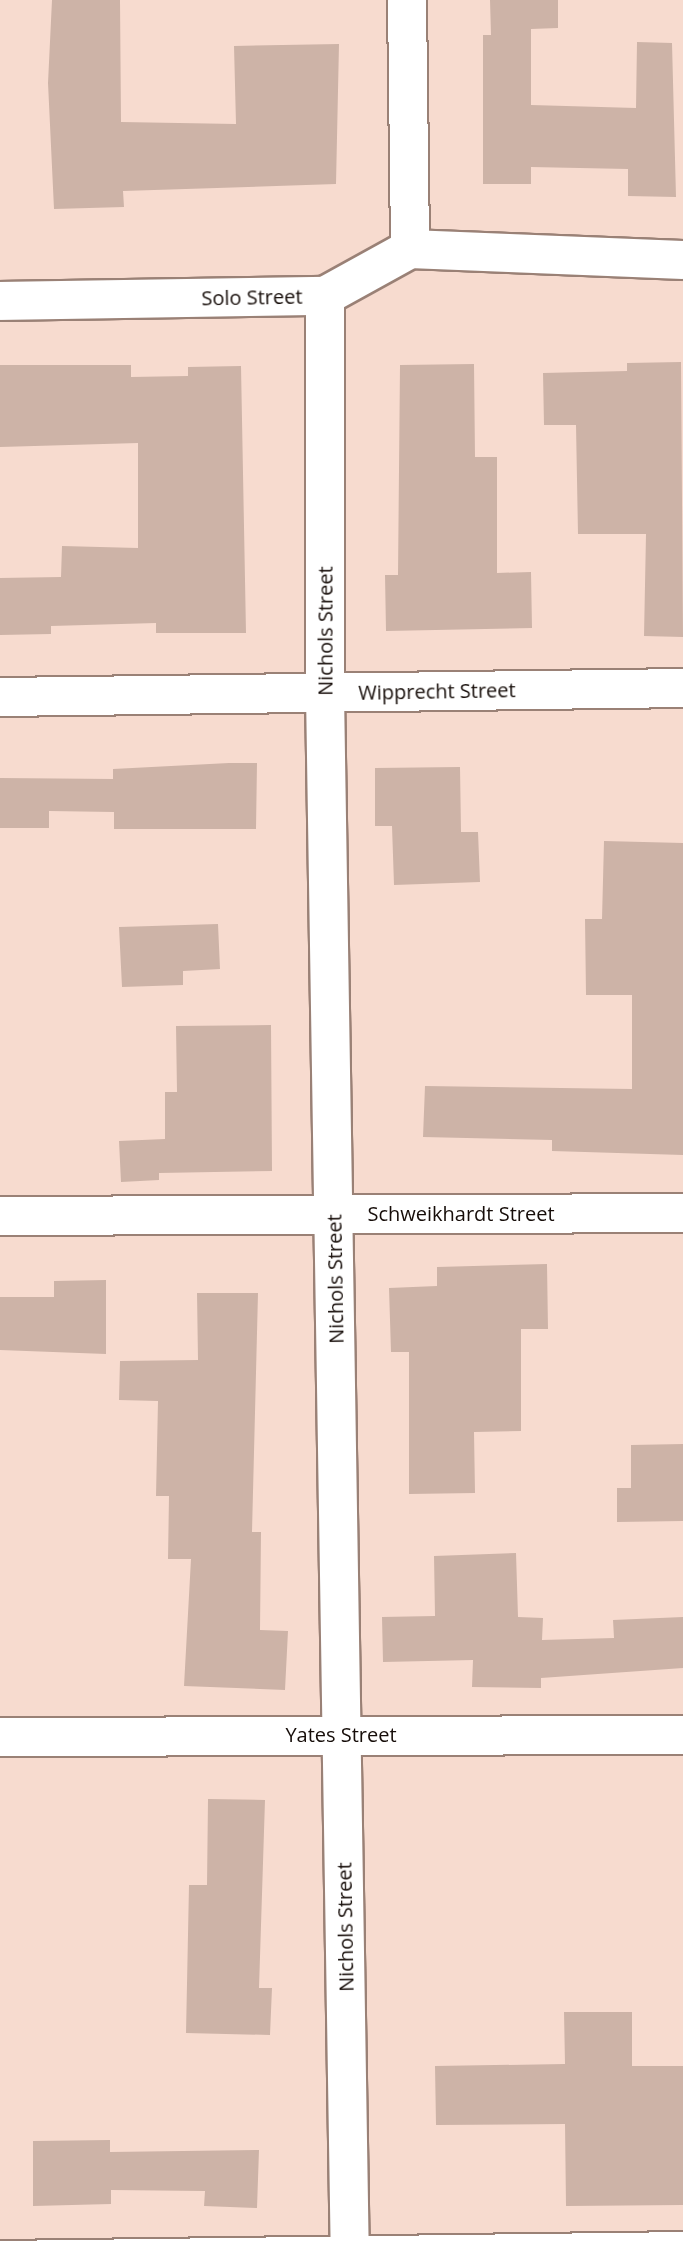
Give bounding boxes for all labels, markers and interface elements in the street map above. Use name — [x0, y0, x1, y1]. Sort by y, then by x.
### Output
street label: Solo Street — [201, 284, 303, 310]
street label: Nichols Street — [313, 566, 337, 696]
street label: Wipprecht Street — [358, 678, 516, 704]
street label: Schweikhardt Street — [367, 1201, 555, 1225]
street label: Nichols Street — [322, 1214, 348, 1344]
street label: Yates Street — [285, 1722, 397, 1746]
street label: Nichols Street — [332, 1862, 358, 1992]

